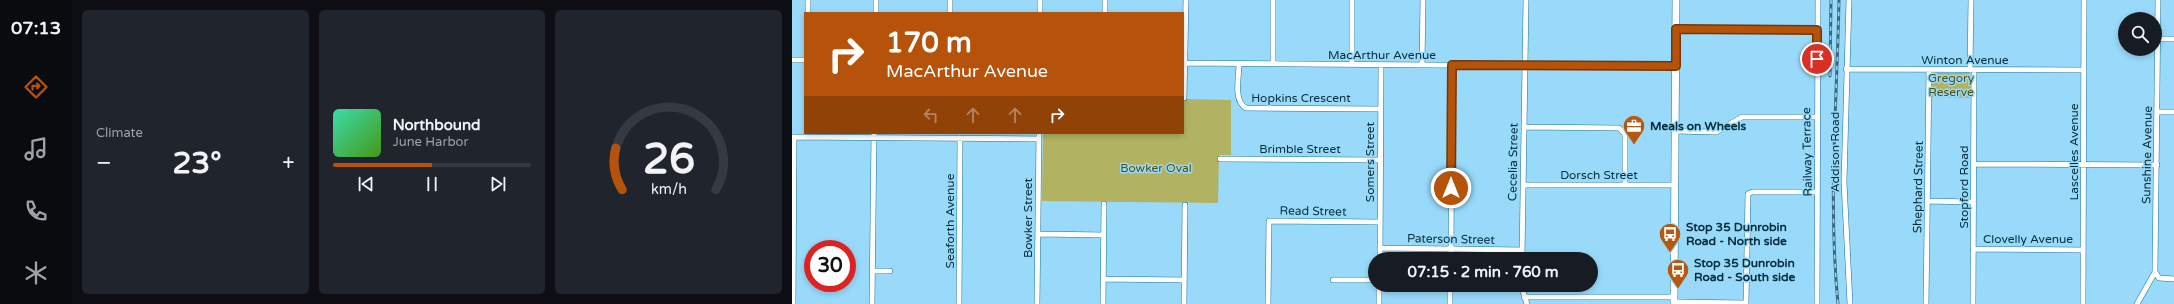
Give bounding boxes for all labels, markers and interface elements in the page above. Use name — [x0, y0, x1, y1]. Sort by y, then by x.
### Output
map controls — [2118, 12, 2162, 56]
button: search — [2118, 12, 2162, 56]
text: 07:13 — [11, 17, 61, 39]
text: 170 m — [886, 26, 972, 60]
icon: right — [820, 28, 872, 80]
pin — [1800, 42, 1834, 76]
street label: MacArthur Avenue — [1328, 48, 1436, 62]
icon: arrive — [1806, 48, 1828, 70]
street label: Winton Avenue — [1921, 53, 2009, 67]
text: MacArthur Avenue — [886, 60, 1048, 82]
park label: Gregory Reserve — [1928, 71, 1975, 99]
icon: directions — [22, 73, 50, 101]
street label: Hopkins Crescent — [1251, 91, 1351, 105]
street label: Lascelles Avenue — [2067, 103, 2081, 201]
icon: left — [920, 104, 942, 126]
icon: ahead — [962, 104, 984, 126]
icon: ahead — [1004, 104, 1026, 126]
icon: right — [1046, 104, 1068, 126]
street label: Sunshine Avenue — [2139, 106, 2155, 204]
street label: Railway Terrace — [1799, 107, 1815, 197]
street label: Addison Road — [1828, 112, 1842, 192]
office icon: Meals on Wheels — [1621, 113, 1647, 146]
text: Northbound — [393, 116, 481, 134]
place label: Meals on Wheels — [1650, 119, 1747, 133]
street label: Somers Street — [1363, 121, 1377, 202]
street label: Cecelia Street — [1505, 122, 1521, 201]
text: Climate — [96, 125, 143, 141]
text: June Harbor — [393, 134, 468, 150]
icon: music — [22, 135, 50, 163]
text: 26 — [643, 135, 695, 185]
street label: Shephard Street — [1910, 140, 1926, 233]
street label: Brimble Street — [1259, 142, 1341, 156]
text: 23° — [172, 145, 221, 182]
street label: Stopford Road — [1957, 145, 1971, 229]
text: − — [96, 150, 112, 176]
text: + — [282, 150, 295, 176]
park label: Bowker Oval — [1120, 161, 1192, 175]
position arrow — [1430, 167, 1472, 209]
street label: Dorsch Street — [1560, 168, 1638, 182]
icon: previous — [355, 173, 377, 195]
icon: pause — [421, 173, 443, 195]
icon: next — [487, 173, 509, 195]
street label: Seaforth Avenue — [943, 173, 957, 268]
street label: Bowker Street — [1021, 177, 1035, 258]
text: km/h — [651, 181, 687, 198]
icon: phone — [22, 197, 50, 225]
street label: Read Street — [1279, 203, 1347, 219]
place label: Stop 35 Dunrobin Road - North side — [1686, 220, 1787, 248]
bus stop icon: Stop 35 Dunrobin Road - North side — [1657, 221, 1683, 254]
street label: Paterson Street — [1407, 231, 1496, 247]
street label: Clovelly Avenue — [1983, 232, 2073, 246]
speed limit sign: 30 — [804, 240, 856, 292]
place label: Stop 35 Dunrobin Road - South side — [1694, 256, 1796, 284]
bus stop icon: Stop 35 Dunrobin Road - South side — [1665, 257, 1691, 290]
icon: climate — [22, 259, 50, 287]
text: 07:15 · 2 min · 760 m — [1408, 263, 1558, 281]

